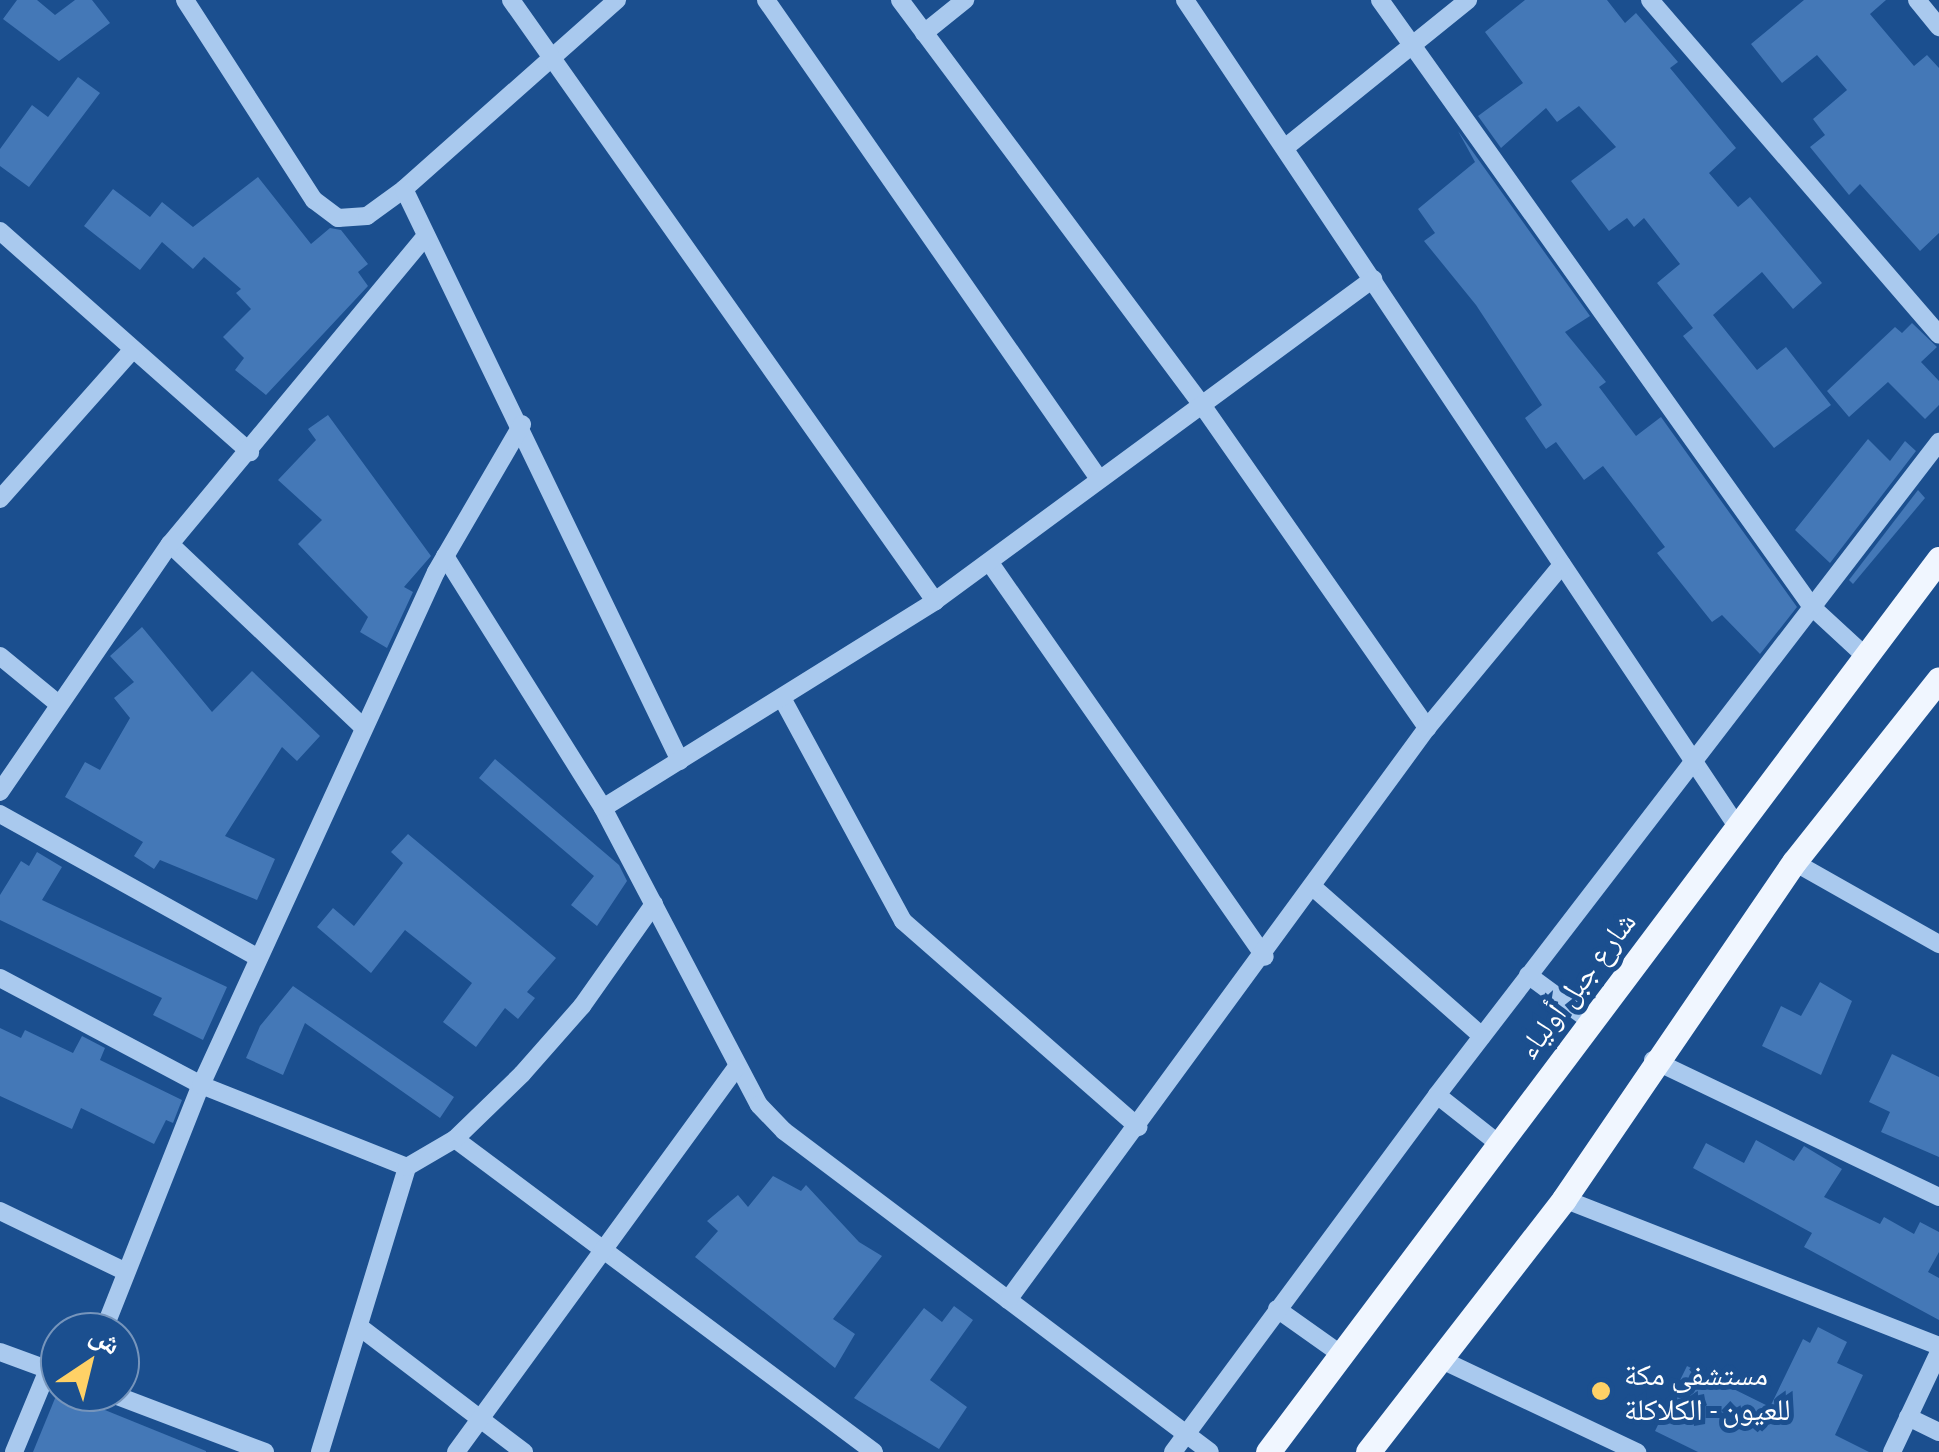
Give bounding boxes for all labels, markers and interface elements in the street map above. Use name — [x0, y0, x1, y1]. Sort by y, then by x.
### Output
street label: شارع جبل أولياء — [1509, 905, 1643, 1065]
north arrow — [40, 1312, 140, 1412]
text: ش — [84, 1315, 129, 1362]
place label: مستشفى مكة للعيون - الكلاكلة — [1624, 1356, 1793, 1426]
marker: مستشفى مكة للعيون - الكلاكلة — [1588, 1378, 1614, 1404]

